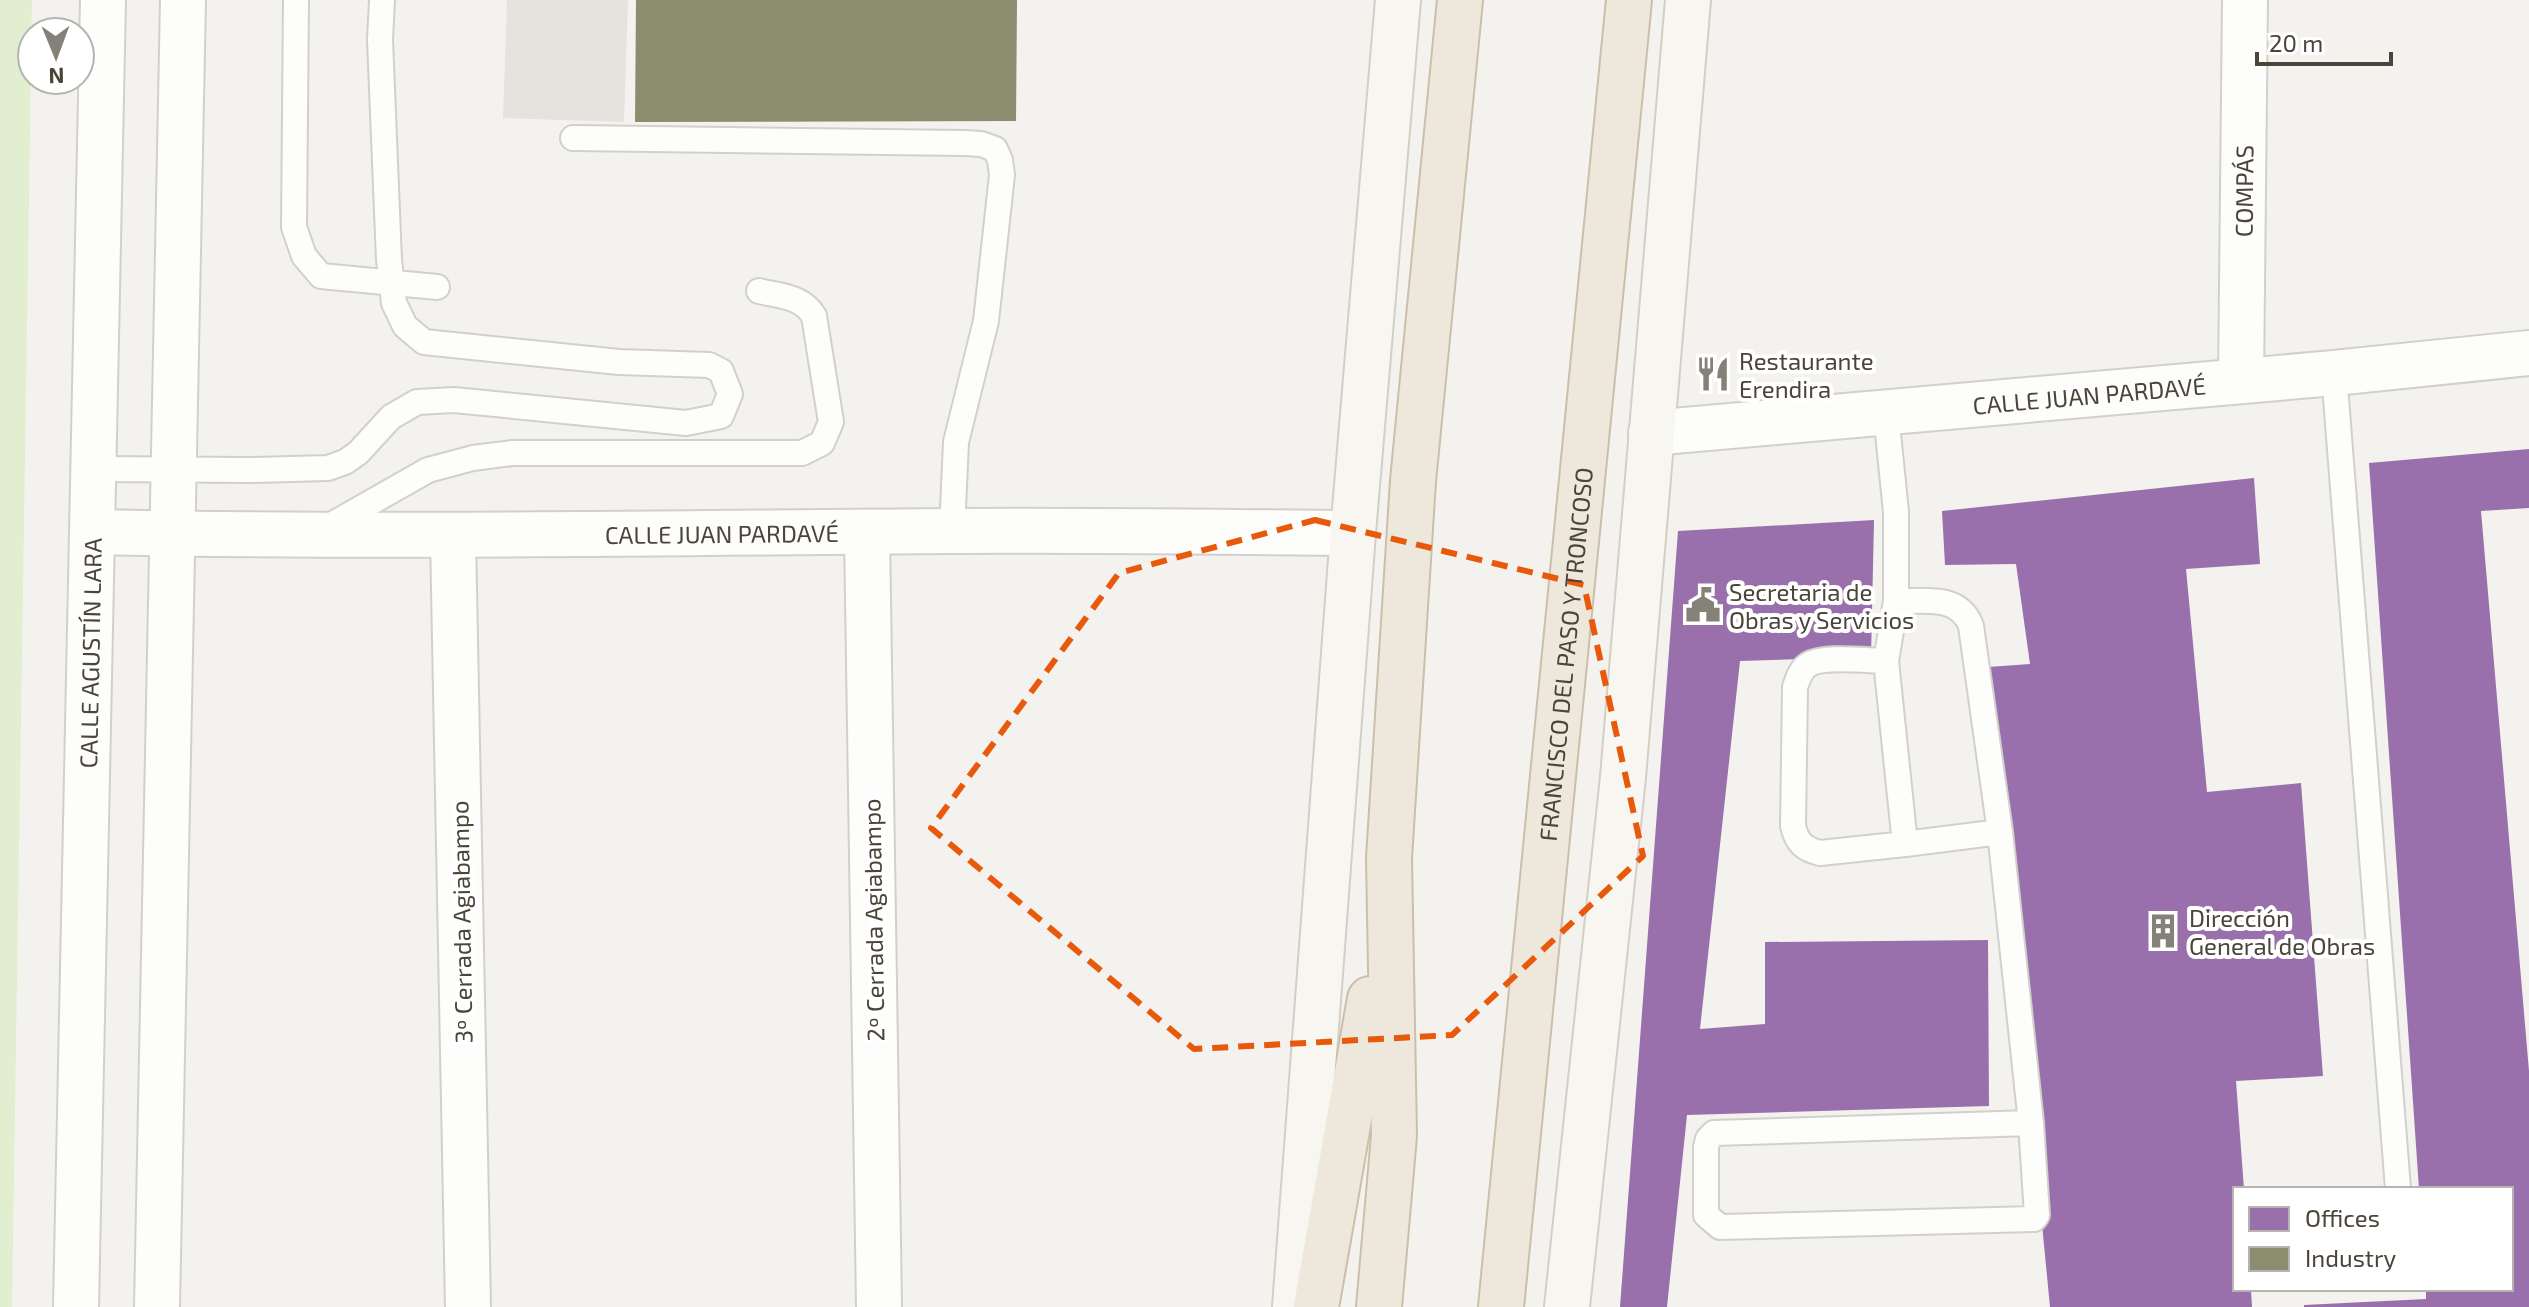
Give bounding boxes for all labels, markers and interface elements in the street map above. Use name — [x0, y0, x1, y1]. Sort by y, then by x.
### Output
north arrow — [16, 16, 96, 96]
scale bar — [2257, 16, 2391, 66]
text: 20 m — [2269, 28, 2323, 57]
text: N — [48, 64, 65, 90]
street label: COMPÁS — [2228, 145, 2258, 237]
place label: Restaurante Erendira — [1739, 346, 1874, 403]
restaurant icon: Restaurante Erendira — [1694, 355, 1732, 393]
street label: CALLE JUAN PARDAVÉ — [1971, 370, 2207, 419]
street label: FRANCISCO DEL PASO Y TRONCOSO — [1532, 466, 1598, 842]
street label: CALLE JUAN PARDAVÉ — [605, 517, 839, 548]
street label: CALLE AGUSTÍN LARA — [73, 538, 106, 769]
place label: Secretaria de Obras y Servicios — [1729, 577, 1914, 634]
public building icon: Secretaria de Obras y Servicios — [1684, 586, 1722, 624]
street label: 2º Cerrada Agiabampo — [856, 798, 890, 1042]
street label: 3º Cerrada Agiabampo — [444, 800, 478, 1044]
place label: Dirección General de Obras — [2189, 903, 2375, 960]
building icon: Dirección General de Obras — [2144, 912, 2182, 950]
legend — [2233, 1187, 2513, 1291]
text: Offices — [2305, 1203, 2380, 1232]
text: Industry — [2305, 1243, 2397, 1272]

